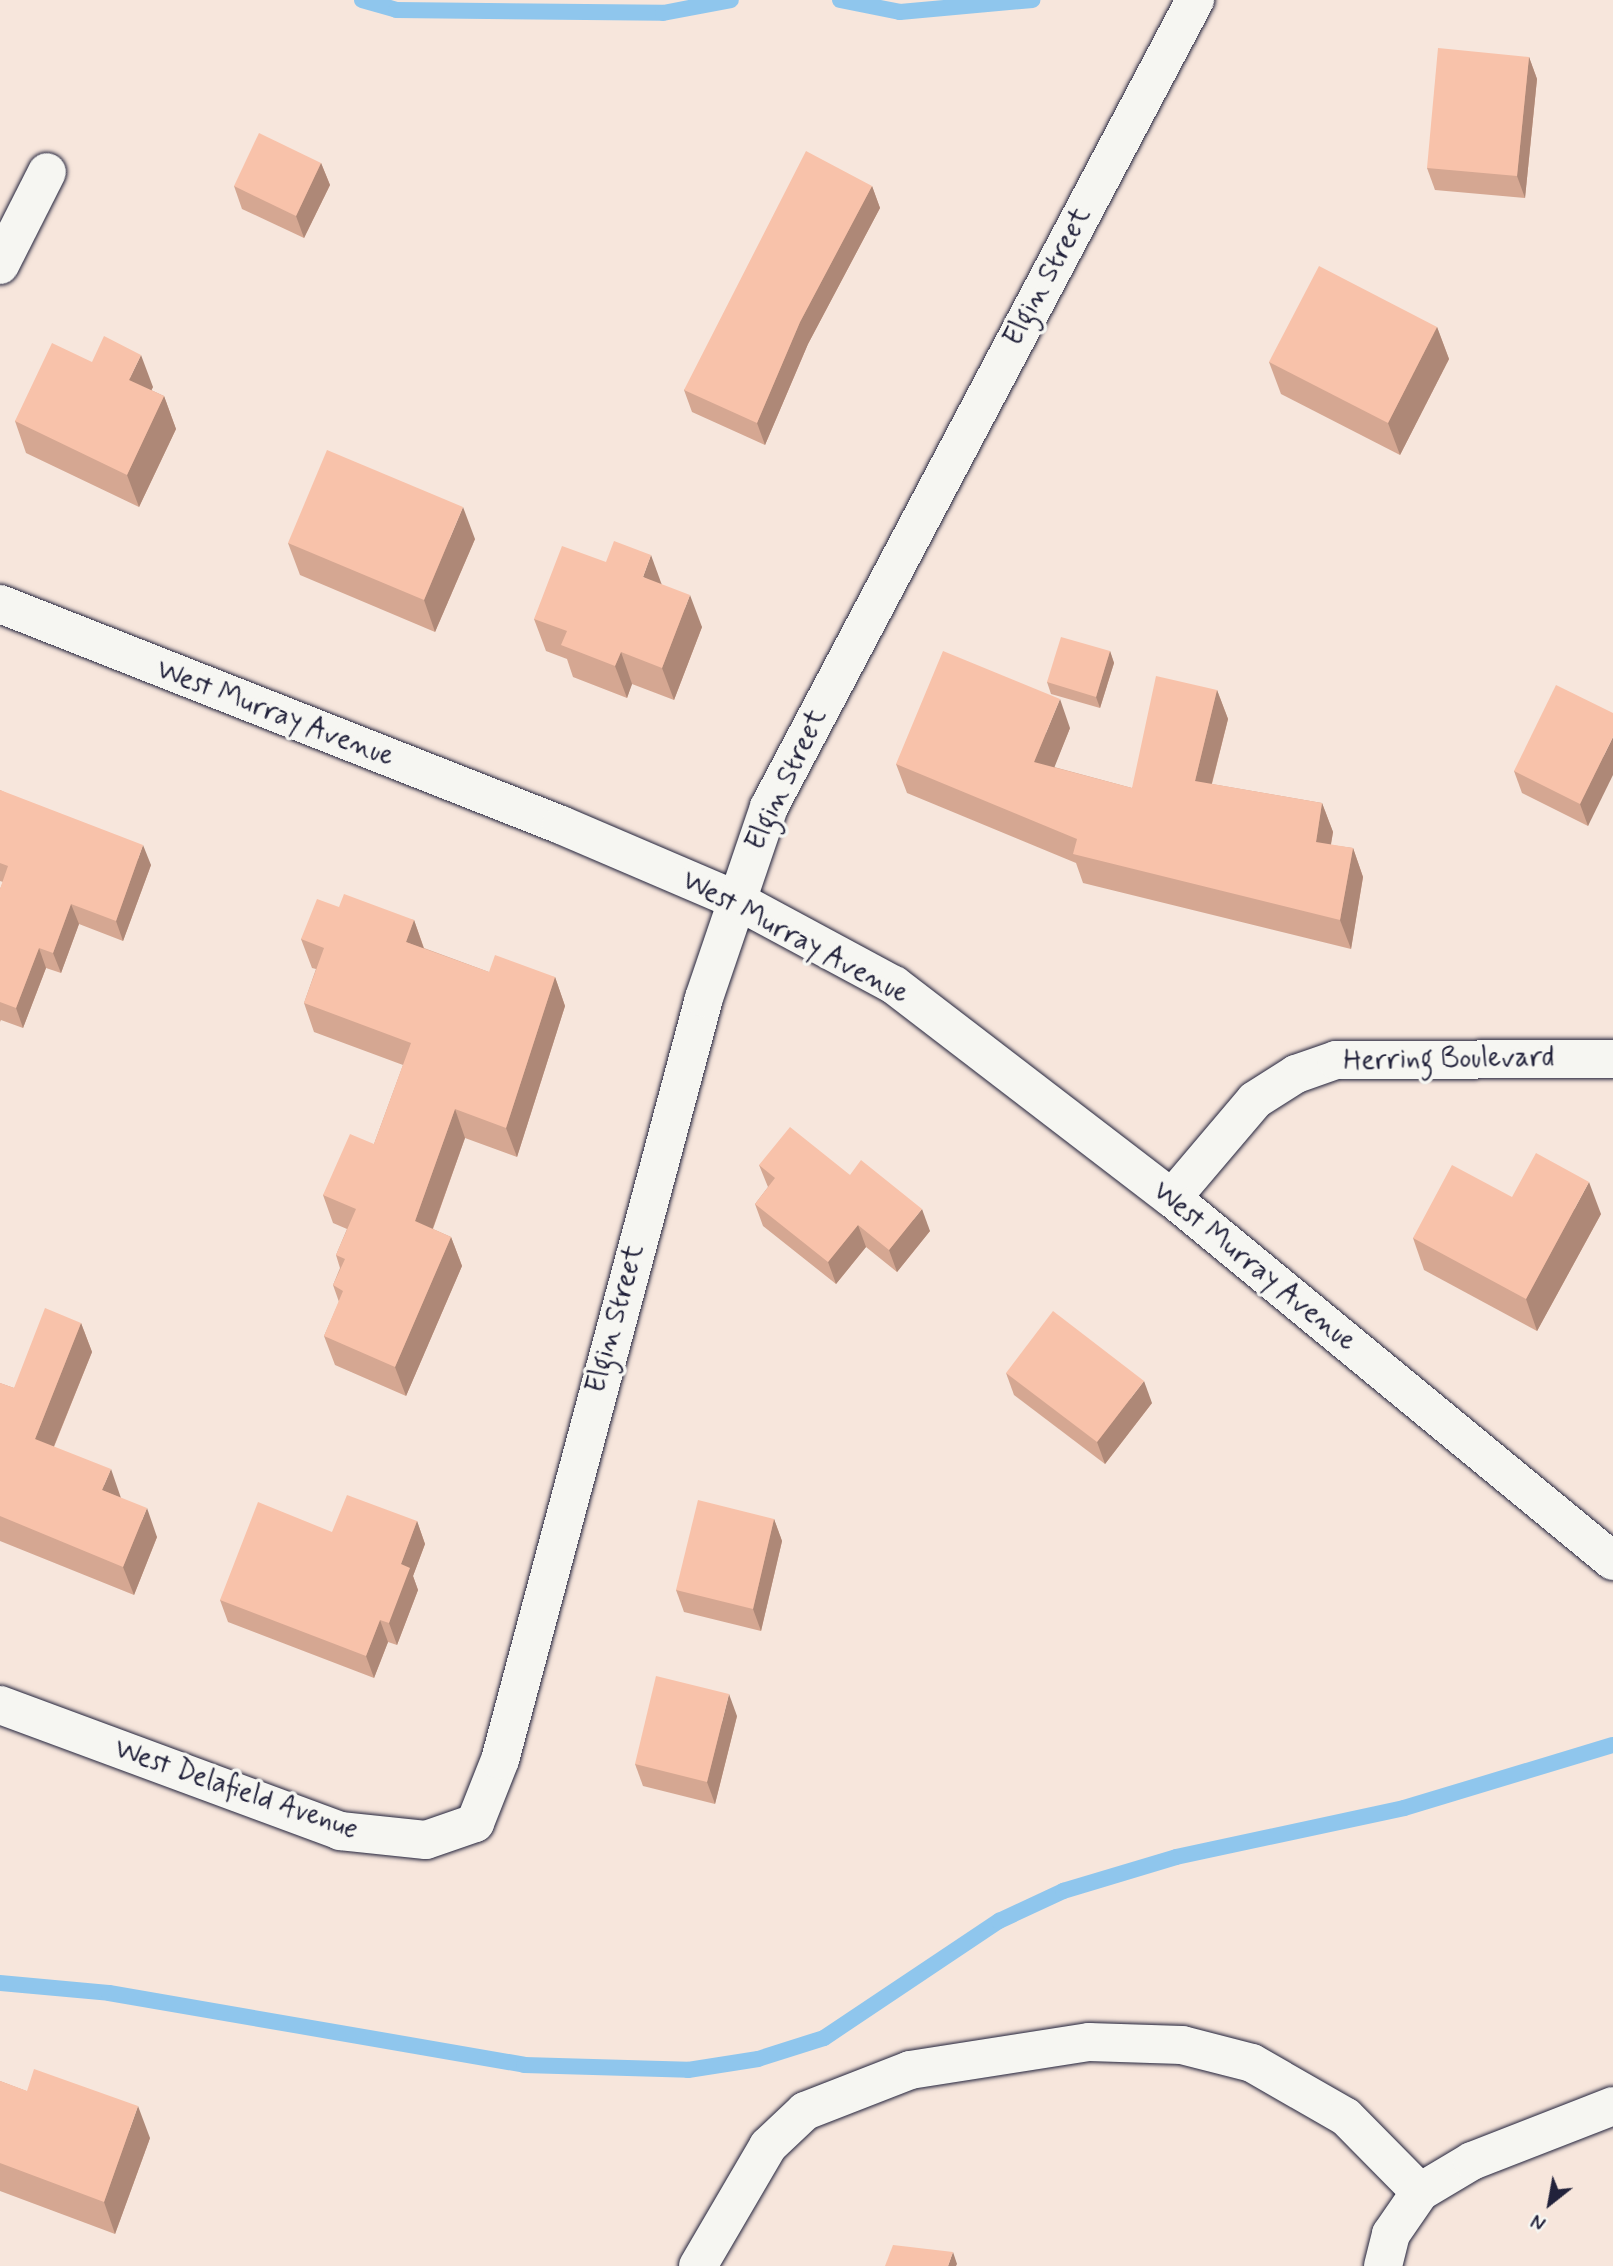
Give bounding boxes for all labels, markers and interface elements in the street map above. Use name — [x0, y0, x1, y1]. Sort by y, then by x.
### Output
street label: Elgin Street — [997, 202, 1099, 352]
street label: West Murray Avenue — [153, 654, 397, 774]
street label: Elgin Street — [740, 704, 834, 856]
street label: West Murray Avenue — [677, 865, 913, 1011]
street label: Herring Boulevard — [1344, 1041, 1554, 1079]
street label: West Murray Avenue — [1147, 1176, 1361, 1358]
street label: Elgin Street — [580, 1241, 652, 1397]
street label: West Delafield Avenue — [107, 1732, 365, 1848]
north arrow — [1515, 2168, 1585, 2238]
text: N — [1527, 2207, 1551, 2235]

